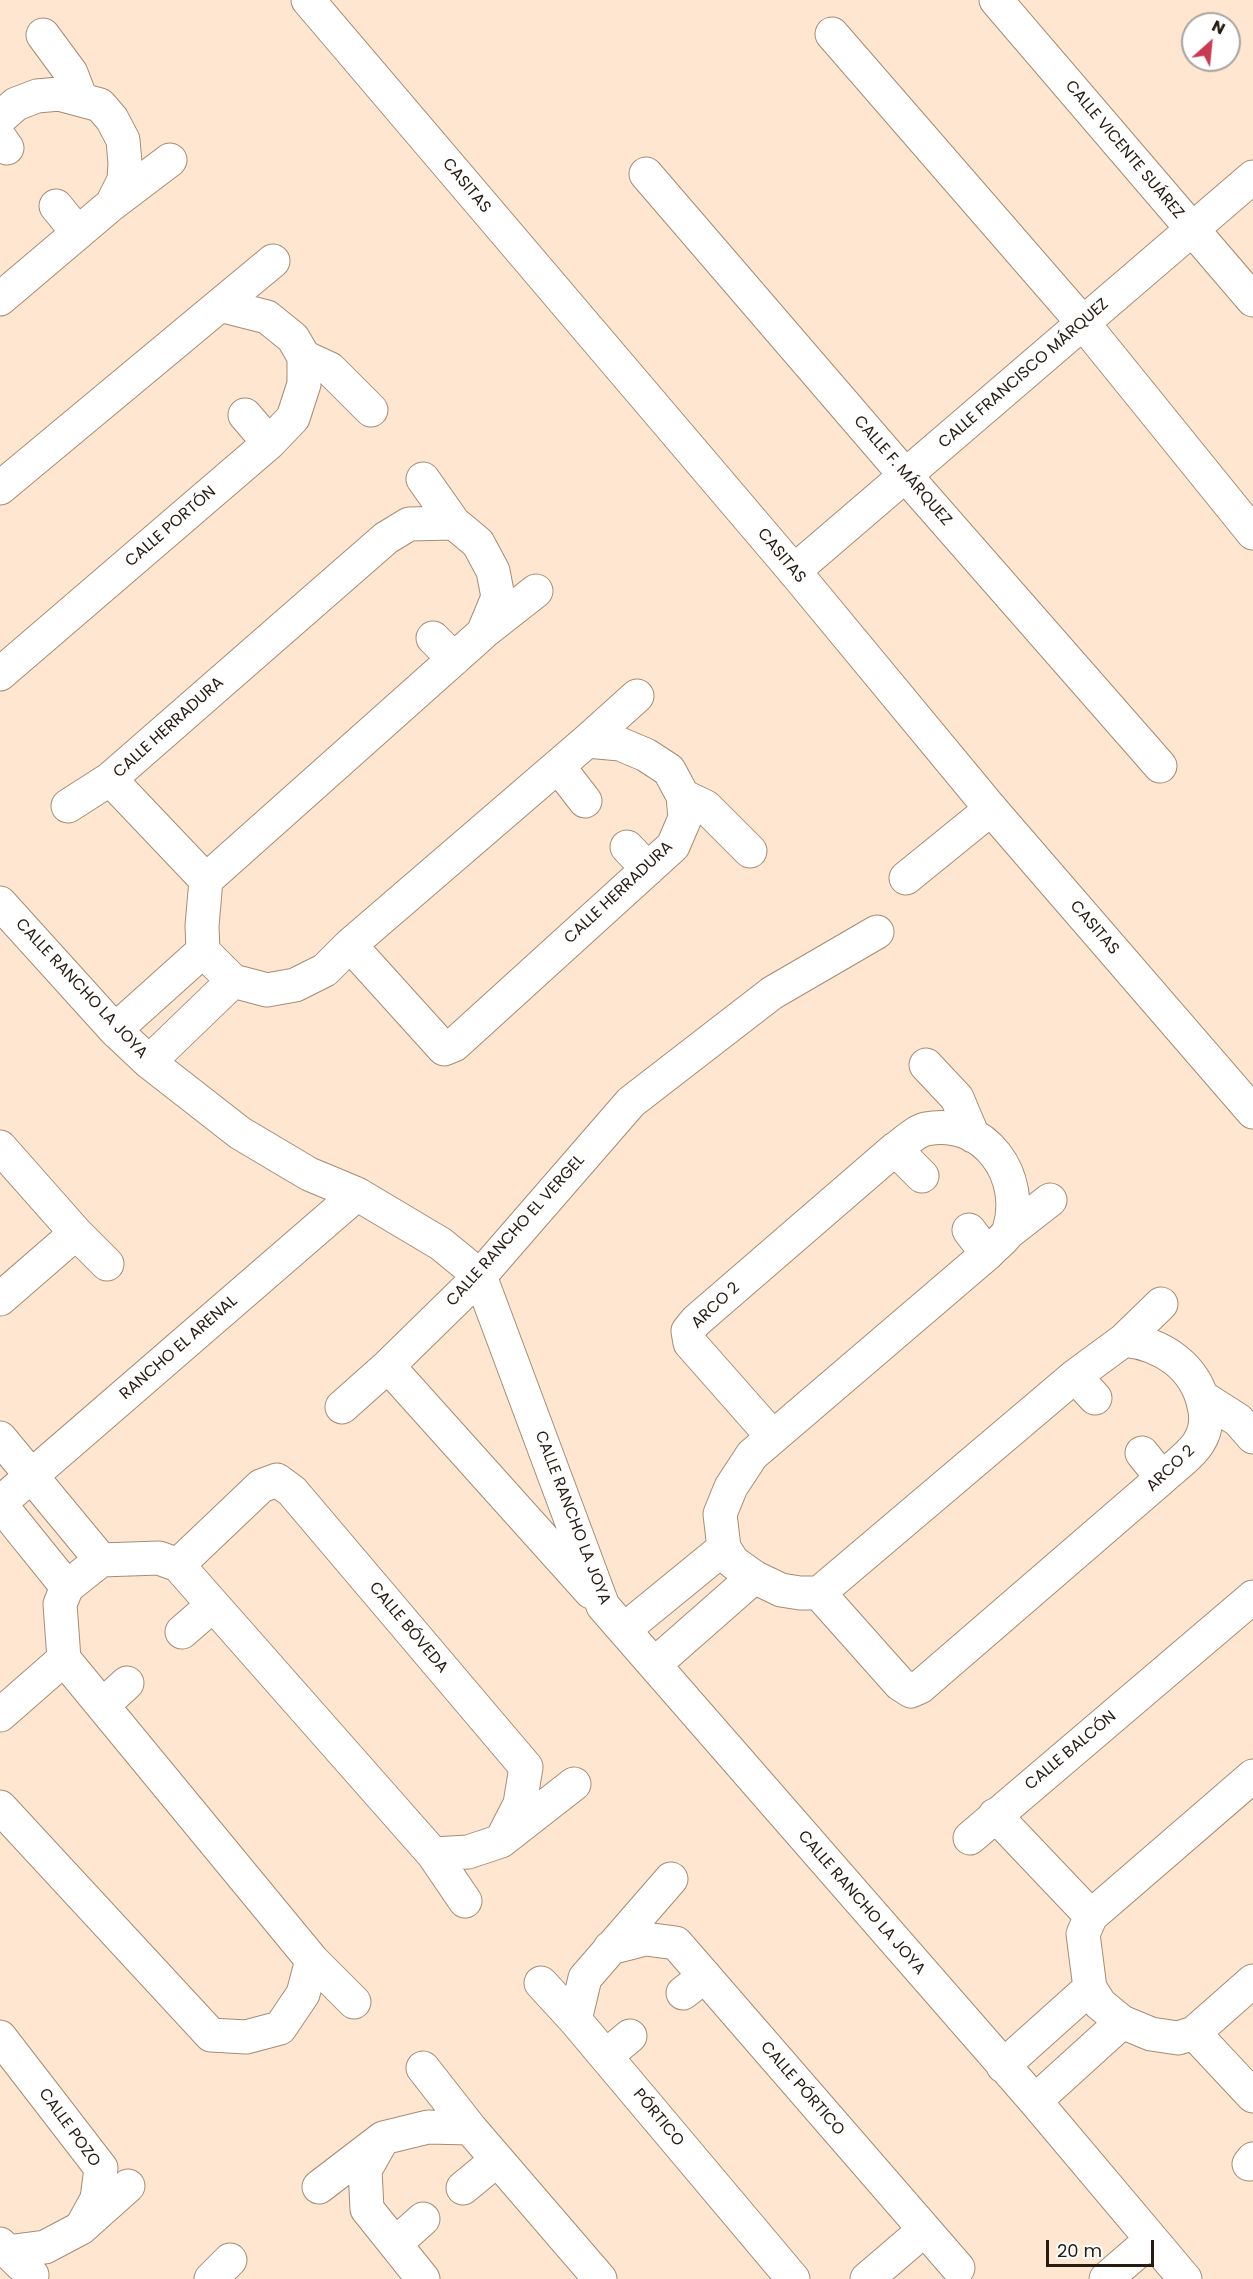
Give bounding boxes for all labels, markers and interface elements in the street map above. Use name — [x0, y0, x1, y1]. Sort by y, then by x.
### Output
north arrow — [1181, 12, 1241, 72]
text: N — [1208, 14, 1229, 40]
street label: CALLE VICENTE SUÁREZ — [1060, 77, 1188, 223]
street label: CASITAS — [438, 155, 494, 217]
street label: CALLE FRANCISCO MÁRQUEZ — [935, 295, 1113, 453]
street label: CALLE F. MÁRQUEZ — [849, 412, 955, 530]
street label: CALLE PORTÓN — [122, 483, 220, 571]
street label: CASITAS — [753, 525, 809, 587]
street label: CALLE HERRADURA — [110, 673, 228, 783]
street label: CALLE HERRADURA — [561, 838, 677, 948]
street label: CASITAS — [1065, 897, 1123, 959]
street label: CALLE RANCHO LA JOYA — [11, 915, 151, 1063]
street label: CALLE RANCHO EL VERGEL — [443, 1151, 589, 1311]
street label: ARCO 2 — [688, 1279, 744, 1333]
street label: RANCHO EL ARENAL — [116, 1292, 242, 1404]
street label: CALLE RANCHO LA JOYA — [530, 1428, 614, 1608]
street label: ARCO 2 — [1143, 1442, 1199, 1496]
street label: CALLE BÓVEDA — [364, 1579, 452, 1677]
street label: CALLE BALCÓN — [1022, 1707, 1120, 1795]
street label: CALLE RANCHO LA JOYA — [793, 1827, 929, 1979]
street label: CALLE PÓRTICO — [756, 2038, 848, 2140]
street label: CALLE POZO — [34, 2085, 104, 2171]
street label: PÓRTICO — [628, 2085, 688, 2151]
scale bar — [1049, 2228, 1157, 2266]
text: 20 m — [1057, 2238, 1102, 2263]

